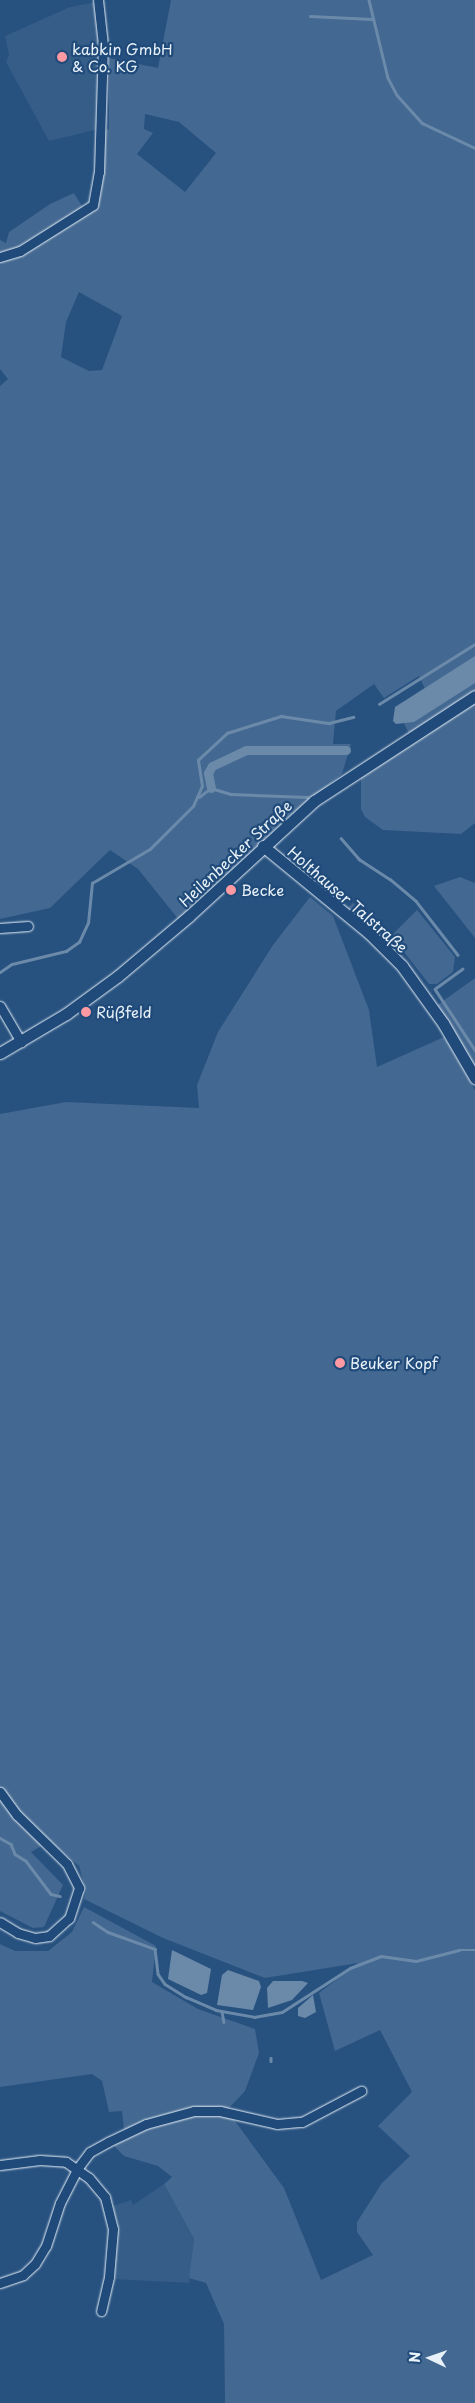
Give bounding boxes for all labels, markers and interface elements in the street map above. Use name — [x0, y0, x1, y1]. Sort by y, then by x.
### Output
place label: kabkin GmbH & Co. KG — [72, 39, 172, 74]
marker: kabkin GmbH & Co. KG — [56, 51, 68, 63]
street label: Heilenbecker Straße — [175, 796, 295, 910]
street label: Holthauser Talstraße — [285, 842, 411, 956]
place label: Becke — [241, 881, 284, 899]
marker: Becke — [225, 884, 237, 896]
place label: Rüßfeld — [96, 1003, 152, 1021]
marker: Rüßfeld — [80, 1006, 92, 1018]
place label: Beuker Kopf — [350, 1354, 438, 1372]
marker: Beuker Kopf — [334, 1357, 346, 1369]
north arrow — [405, 2333, 455, 2383]
text: N — [404, 2351, 425, 2363]

